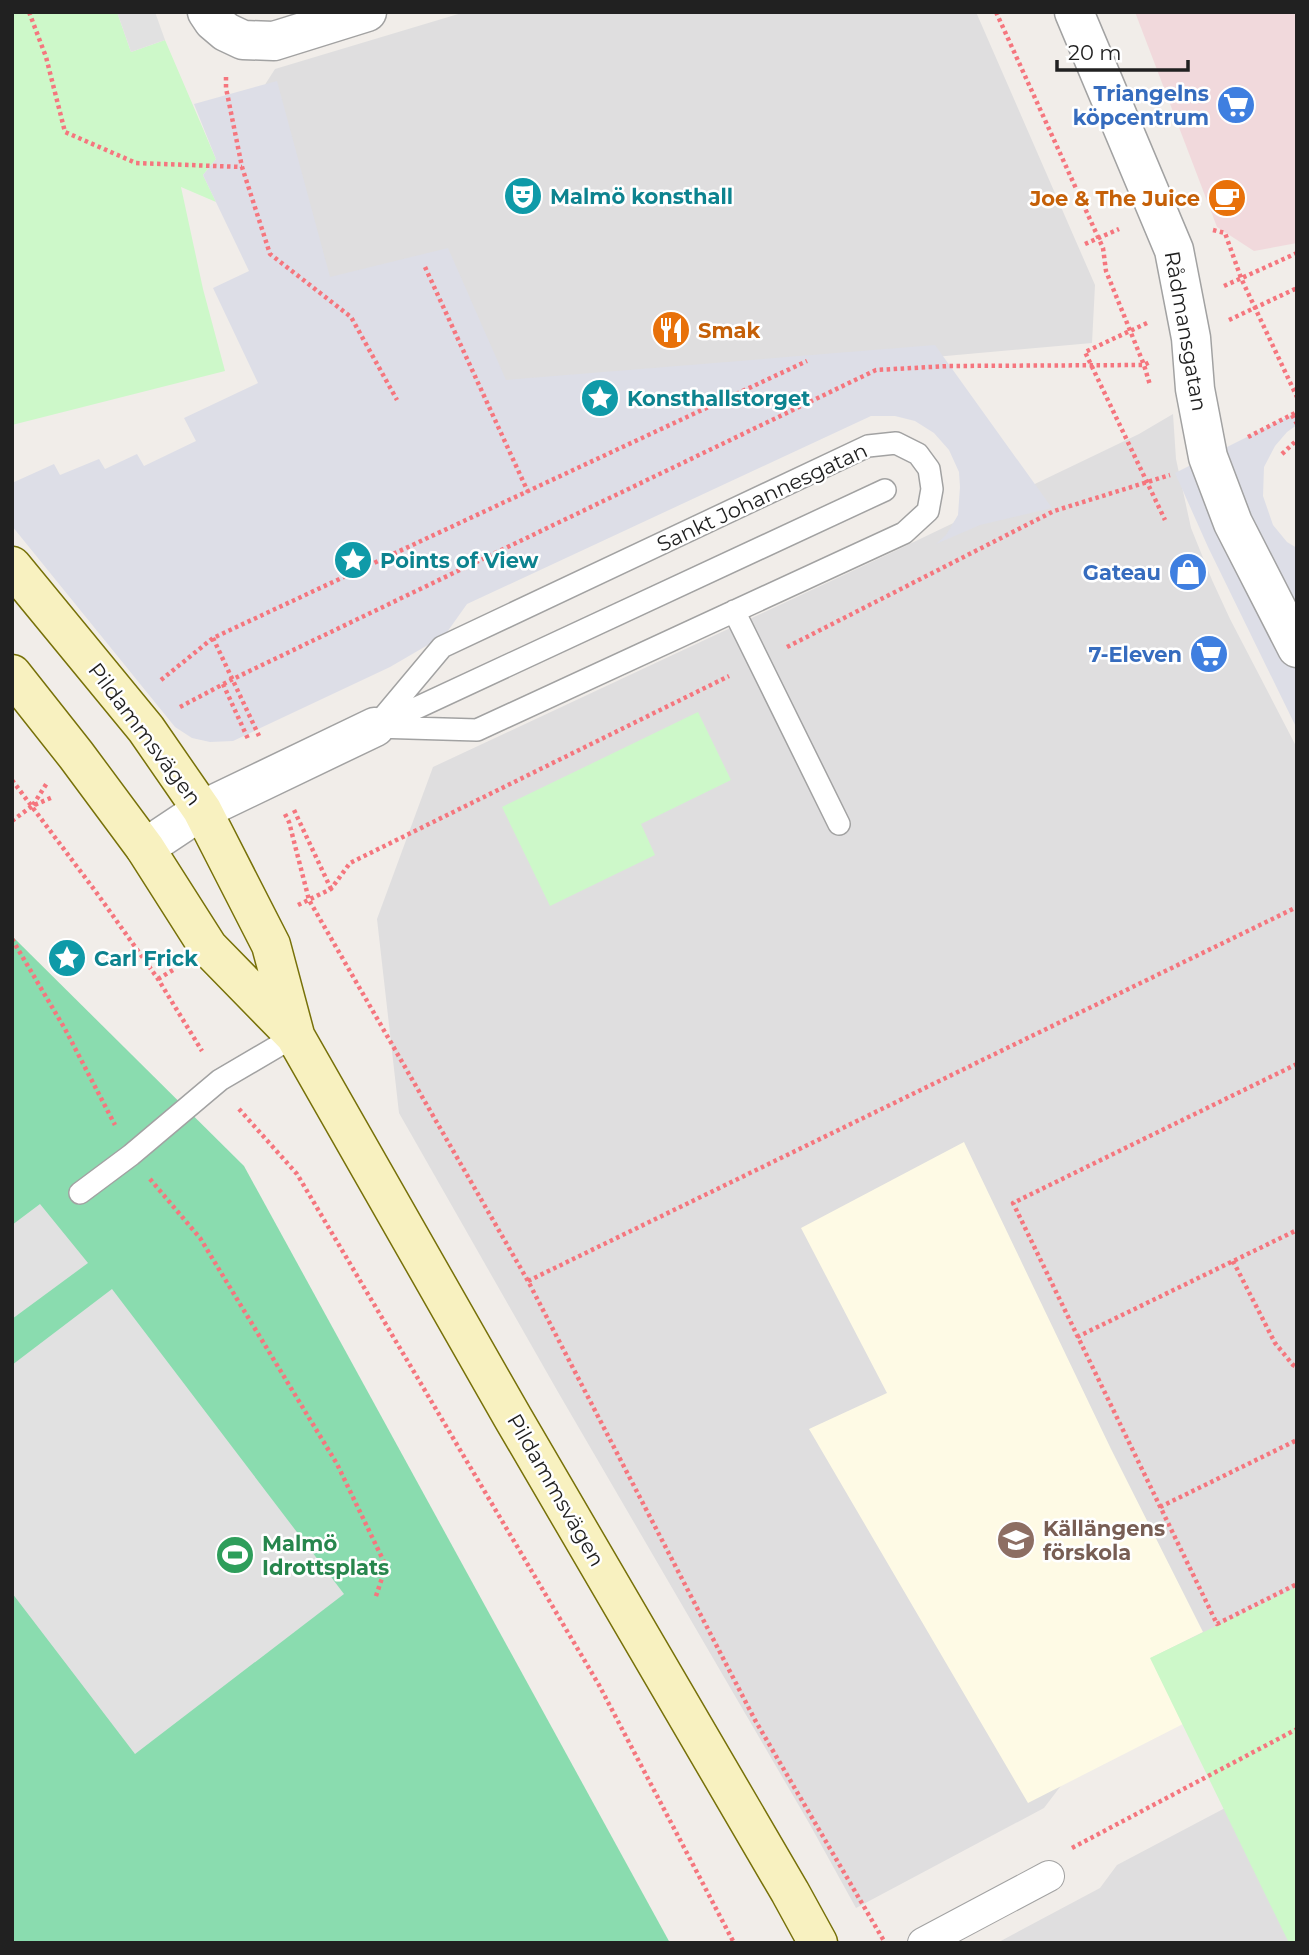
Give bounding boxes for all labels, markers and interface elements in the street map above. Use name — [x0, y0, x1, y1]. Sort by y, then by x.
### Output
scale bar — [1057, 28, 1188, 72]
text: 20 m — [1068, 40, 1122, 65]
place label: Triangelns köpcentrum — [1073, 81, 1209, 130]
supermarket icon: Triangelns köpcentrum — [1215, 84, 1257, 126]
theatre icon: Malmö konsthall — [502, 175, 544, 217]
cafe icon: Joe & The Juice — [1206, 177, 1248, 219]
place label: Malmö konsthall — [550, 184, 733, 209]
place label: Joe & The Juice — [1029, 186, 1200, 211]
street label: Rådmansgatan — [1160, 249, 1212, 413]
restaurant icon: Smak — [650, 309, 692, 351]
place label: Smak — [698, 318, 760, 343]
place icon: Konsthallstorget — [579, 377, 621, 419]
place label: Konsthallstorget — [627, 386, 810, 411]
street label: Sankt Johannesgatan — [653, 437, 871, 557]
place icon: Points of View — [332, 539, 374, 581]
place label: Points of View — [380, 548, 539, 573]
shop icon: Gateau — [1167, 551, 1209, 593]
place label: Gateau — [1083, 560, 1161, 585]
supermarket icon: 7-Eleven — [1188, 633, 1230, 675]
place label: 7-Eleven — [1088, 642, 1182, 667]
street label: Pildammsvägen — [83, 658, 207, 810]
place icon: Carl Frick — [46, 937, 88, 979]
place label: Carl Frick — [94, 946, 198, 971]
street label: Pildammsvägen — [502, 1409, 610, 1571]
place label: Källängens förskola — [1043, 1516, 1165, 1565]
school or university icon: Källängens förskola — [995, 1519, 1037, 1561]
place label: Malmö Idrottsplats — [262, 1531, 389, 1580]
sports icon: Malmö Idrottsplats — [214, 1534, 256, 1576]

